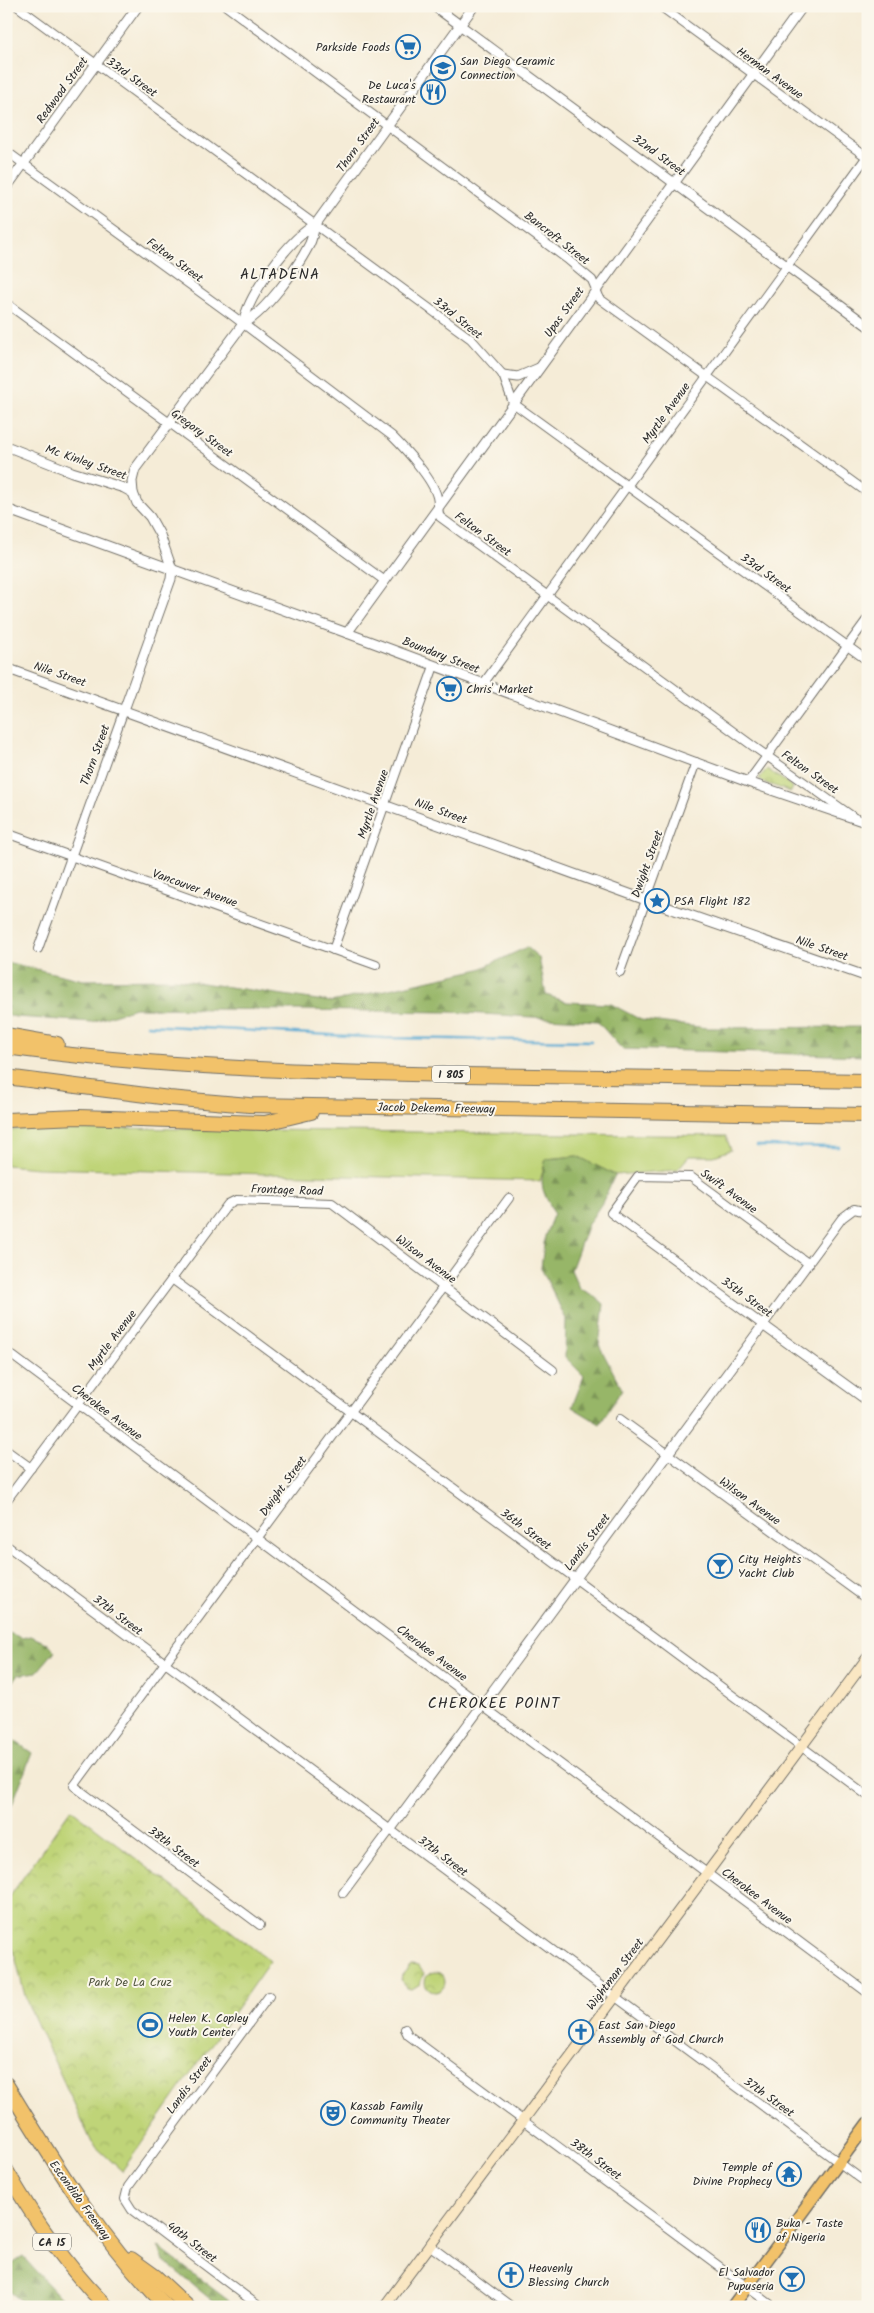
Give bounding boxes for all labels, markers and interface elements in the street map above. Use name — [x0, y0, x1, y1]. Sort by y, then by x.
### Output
supermarket icon: Parkside Foods — [395, 34, 421, 60]
place label: Parkside Foods — [316, 38, 390, 57]
street label: Herman Avenue — [732, 42, 808, 105]
street label: 33rd Street — [102, 52, 161, 103]
place label: San Diego Ceramic Connection — [460, 52, 555, 85]
street label: Redwood Street — [32, 53, 93, 128]
school or university icon: San Diego Ceramic Connection — [430, 55, 456, 81]
place label: De Luca's Restaurant — [362, 76, 416, 109]
restaurant icon: De Luca's Restaurant — [420, 79, 446, 105]
street label: Thorn Street — [332, 114, 385, 177]
street label: 32nd Street — [628, 130, 689, 181]
street label: Bancroft Street — [520, 207, 594, 270]
street label: Felton Street — [142, 233, 207, 288]
district label: ALTADENA — [240, 263, 320, 287]
street label: Upas Street — [539, 283, 590, 342]
street label: 33rd Street — [429, 292, 487, 345]
street label: Myrtle Avenue — [637, 378, 696, 448]
street label: Gregory Street — [167, 404, 237, 463]
street label: Mc Kinley Street — [42, 440, 130, 485]
street label: Felton Street — [450, 507, 515, 562]
street label: 33rd Street — [736, 548, 795, 599]
street label: Boundary Street — [399, 632, 483, 679]
street label: Nile Street — [31, 657, 89, 692]
supermarket icon: Chris' Market — [436, 676, 462, 702]
place label: Chris' Market — [466, 680, 533, 699]
street label: Thorn Street — [76, 722, 115, 788]
street label: Felton Street — [777, 746, 843, 799]
street label: Myrtle Avenue — [353, 766, 394, 841]
street label: Nile Street — [412, 793, 470, 830]
street label: Dwight Street — [626, 827, 669, 901]
street label: Vancouver Avenue — [150, 864, 241, 913]
place icon: PSA Flight 182 — [644, 888, 670, 914]
place label: PSA Flight 182 — [674, 892, 751, 911]
street label: Nile Street — [793, 931, 851, 966]
road number: I 805 — [432, 1066, 470, 1082]
street label: Jacob Dekema Freeway — [377, 1098, 495, 1119]
street label: Swift Avenue — [696, 1164, 762, 1219]
street label: Frontage Road — [251, 1180, 324, 1201]
street label: Wilson Avenue — [391, 1230, 461, 1289]
street label: 35th Street — [717, 1272, 777, 1323]
street label: Myrtle Avenue — [83, 1305, 142, 1375]
street label: Cherokee Avenue — [67, 1379, 147, 1446]
street label: Dwight Street — [255, 1452, 312, 1520]
street label: Wilson Avenue — [715, 1472, 785, 1531]
street label: 36th Street — [496, 1504, 556, 1555]
street label: Landis Street — [559, 1509, 616, 1575]
place label: City Heights Yacht Club — [738, 1550, 801, 1583]
bar icon: City Heights Yacht Club — [707, 1553, 733, 1579]
street label: 37th Street — [89, 1590, 147, 1641]
street label: Cherokee Avenue — [392, 1620, 472, 1687]
district label: CHEROKEE POINT — [428, 1692, 561, 1716]
street label: 38th Street — [144, 1822, 204, 1873]
street label: 37th Street — [414, 1831, 472, 1882]
street label: Cherokee Avenue — [717, 1863, 797, 1930]
street label: Wightman Street — [582, 1934, 649, 2014]
park label: Park De La Cruz — [88, 1973, 172, 1992]
place label: Helen K. Copley Youth Center — [168, 2009, 248, 2042]
sports icon: Helen K. Copley Youth Center — [137, 2012, 163, 2038]
place label: East San Diego Assembly of God Church — [598, 2016, 724, 2049]
church icon: East San Diego Assembly of God Church — [568, 2019, 594, 2045]
street label: Landis Street — [162, 2052, 217, 2118]
street label: 37th Street — [739, 2072, 798, 2123]
place label: Kassab Family Community Theater — [350, 2097, 451, 2130]
theatre icon: Kassab Family Community Theater — [320, 2100, 346, 2126]
street label: 38th Street — [566, 2134, 626, 2185]
street label: Escondido Freeway — [44, 2156, 115, 2245]
place label: Temple of Divine Prophecy — [692, 2158, 773, 2191]
temple icon: Temple of Divine Prophecy — [776, 2161, 802, 2187]
place label: Buka - Taste of Nigeria — [776, 2214, 844, 2247]
street label: 40th Street — [162, 2217, 221, 2268]
restaurant icon: Buka - Taste of Nigeria — [745, 2217, 771, 2243]
road number: CA 15 — [33, 2234, 71, 2250]
place label: Heavenly Blessing Church — [528, 2259, 609, 2292]
church icon: Heavenly Blessing Church — [498, 2262, 524, 2288]
place label: El Salvador Pupuseria — [718, 2263, 775, 2296]
bar icon: El Salvador Pupuseria — [779, 2266, 805, 2292]

